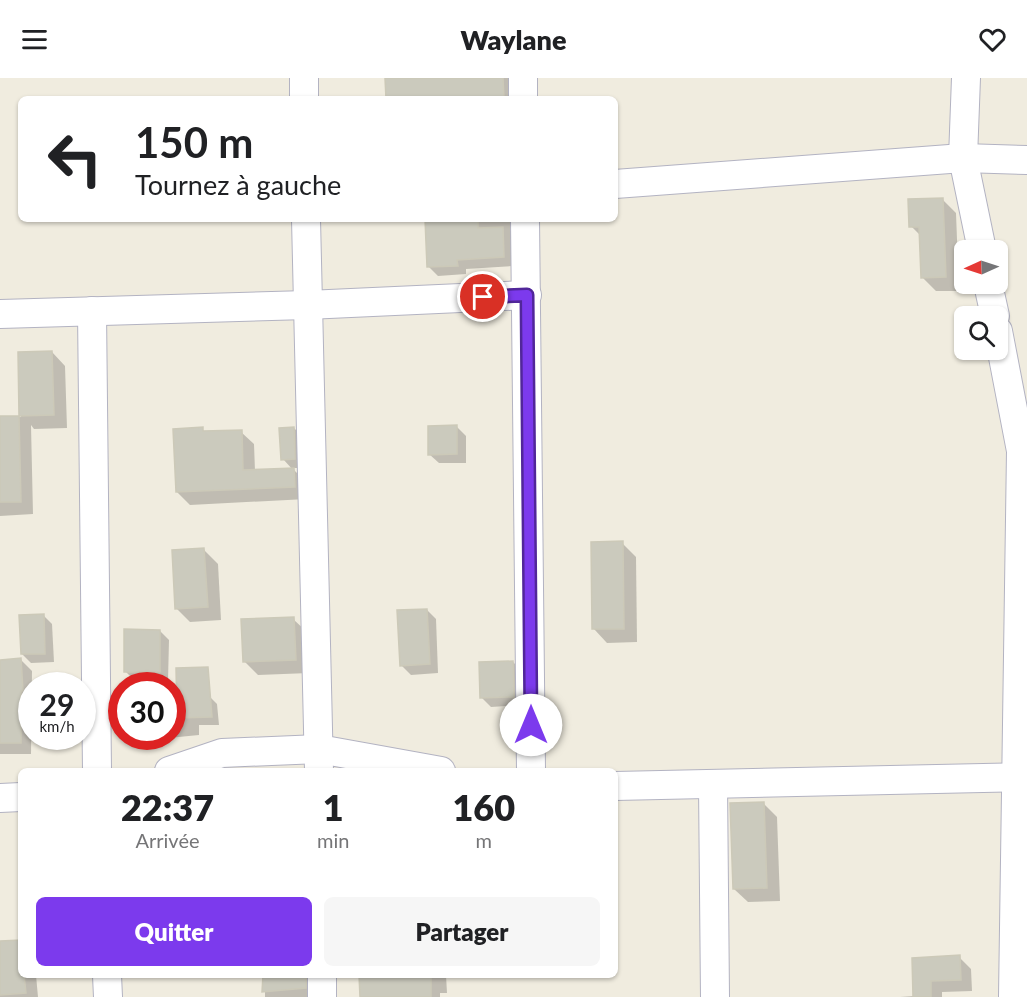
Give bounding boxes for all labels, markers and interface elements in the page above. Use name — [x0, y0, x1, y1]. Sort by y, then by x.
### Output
icon: menu — [18, 23, 51, 56]
text: Waylane — [461, 23, 566, 56]
icon: heart — [976, 23, 1009, 56]
text: 150 m — [135, 117, 253, 167]
icon: left — [36, 120, 114, 198]
text: Tournez à gauche — [135, 168, 341, 201]
north arrow — [954, 240, 1008, 294]
map controls — [954, 240, 1008, 360]
pin — [457, 271, 508, 322]
icon: arrive — [466, 280, 499, 313]
button: search — [954, 306, 1008, 360]
speed limit sign: 30 — [108, 672, 186, 750]
text: 29 — [40, 686, 74, 722]
position arrow — [499, 693, 563, 757]
text: km/h — [39, 717, 75, 735]
text: 22:37 — [121, 785, 214, 829]
text: 1 — [323, 785, 344, 829]
text: 160 — [452, 785, 515, 829]
text: Arrivée — [135, 828, 200, 852]
text: min — [317, 828, 349, 852]
text: m — [475, 828, 492, 852]
button: Quitter — [36, 897, 312, 966]
button: Partager — [324, 897, 600, 966]

